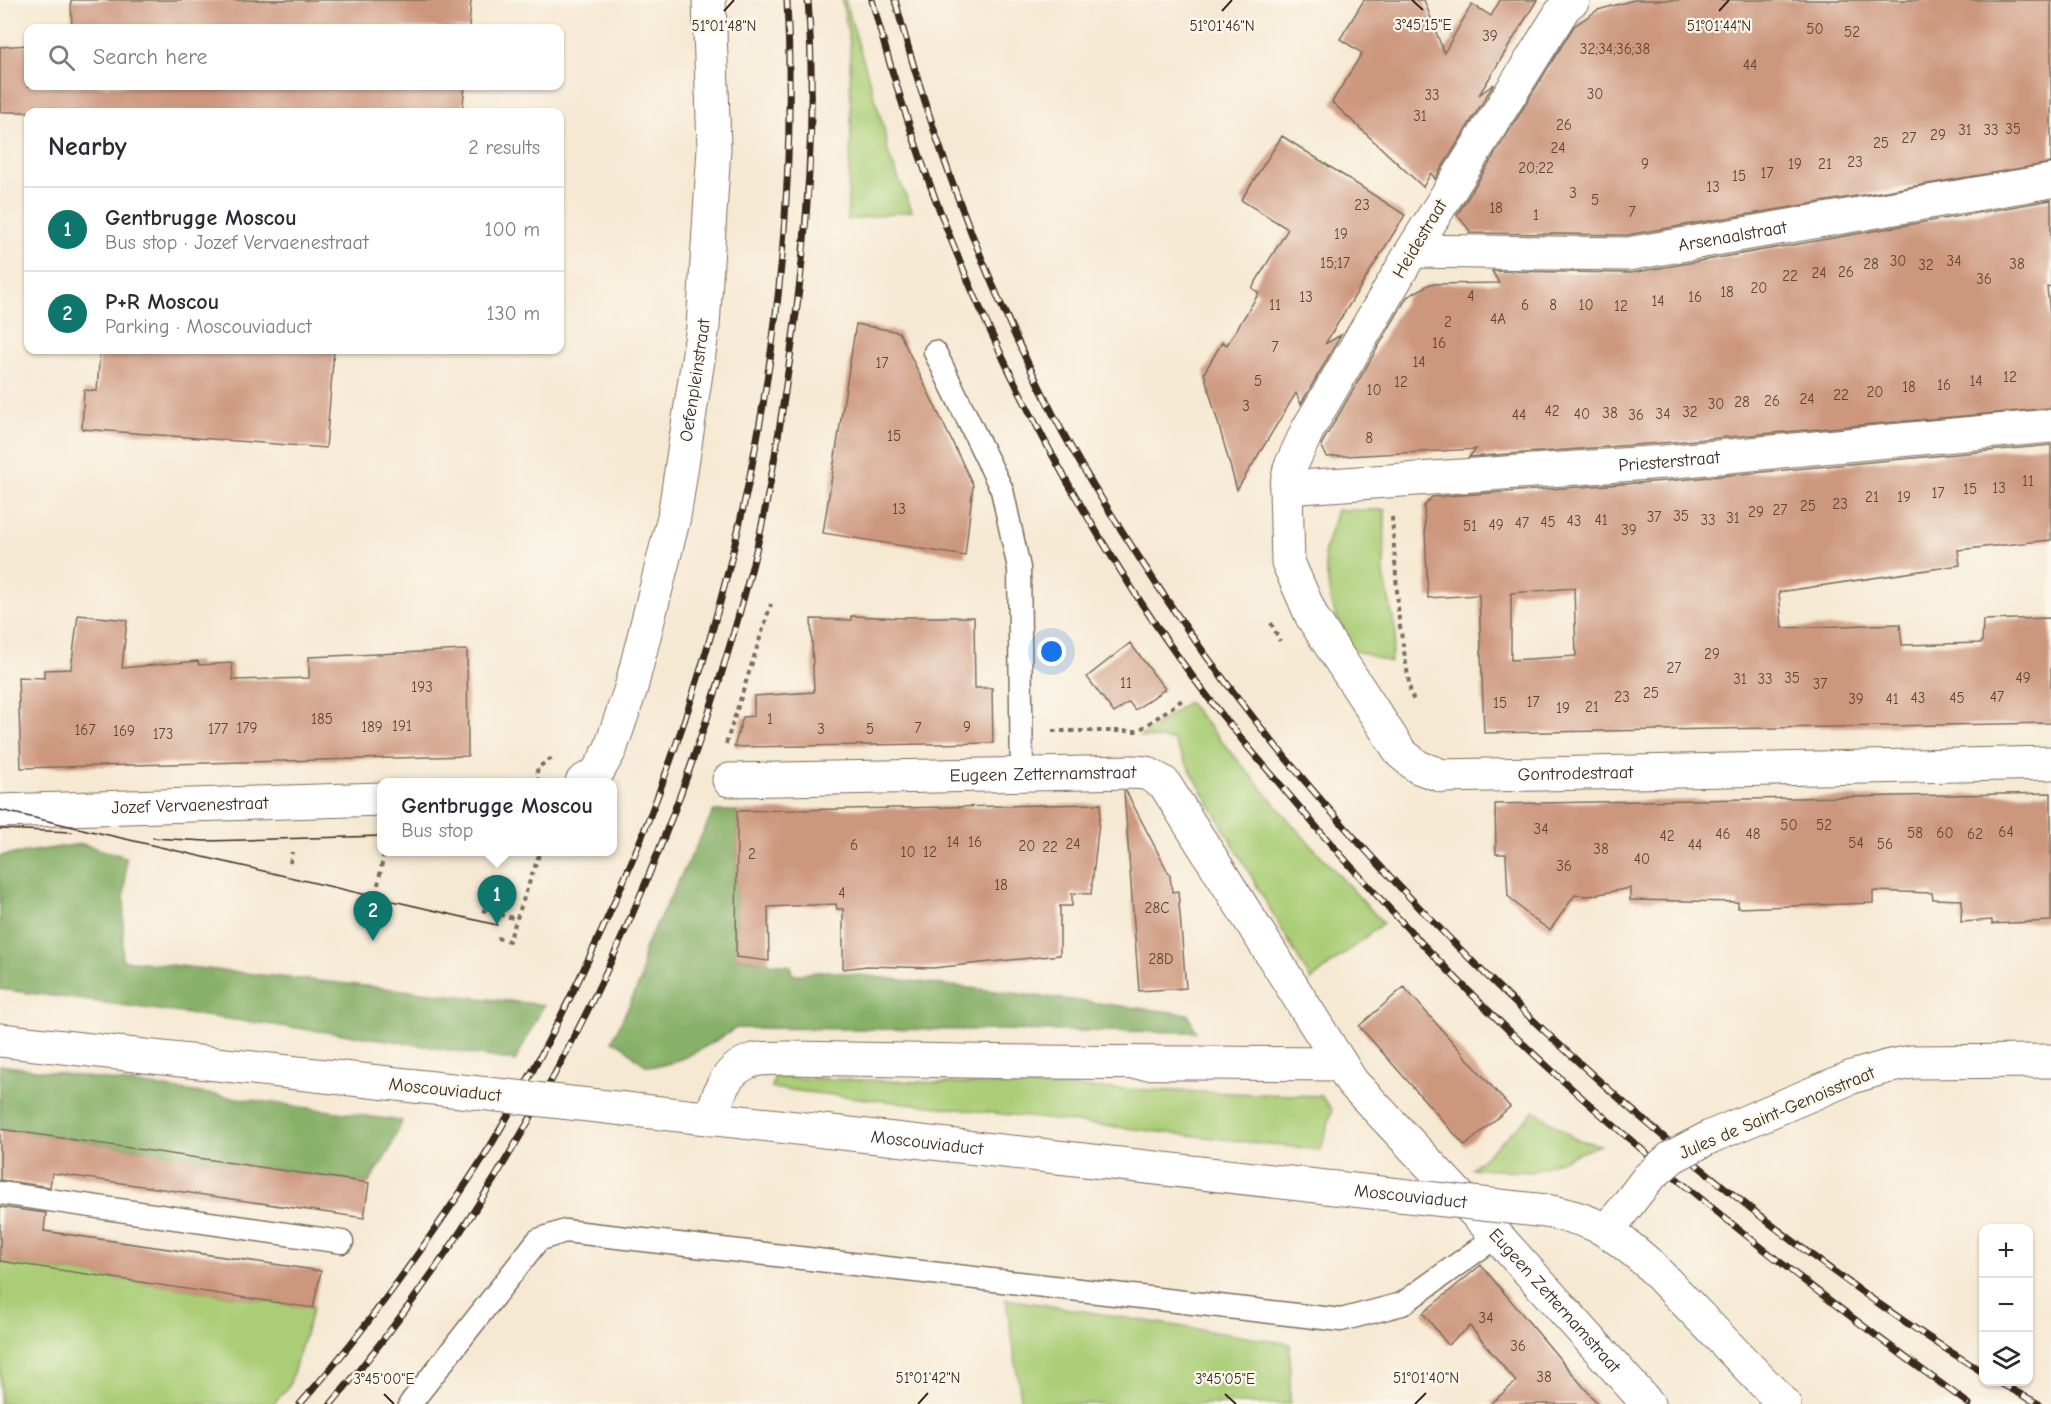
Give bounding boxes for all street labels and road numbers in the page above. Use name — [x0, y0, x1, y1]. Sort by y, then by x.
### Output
street label: Heidestraat — [1388, 195, 1452, 282]
street label: Arsenaalstraat — [1677, 216, 1789, 256]
street label: Oefenpleinstraat — [675, 317, 714, 443]
street label: Priesterstraat — [1618, 446, 1722, 476]
street label: Eugeen Zetternamstraat — [949, 761, 1138, 786]
street label: Gontrodestraat — [1517, 761, 1634, 785]
street label: Jozef Vervaenestraat — [111, 792, 270, 818]
street label: Jules de Saint-Genoisstraat — [1676, 1062, 1879, 1164]
street label: Moscouviaduct — [388, 1074, 503, 1106]
street label: Moscouviaduct — [870, 1126, 985, 1159]
street label: Moscouviaduct — [1353, 1180, 1469, 1213]
street label: Eugeen Zetternamstraat — [1485, 1224, 1626, 1377]

